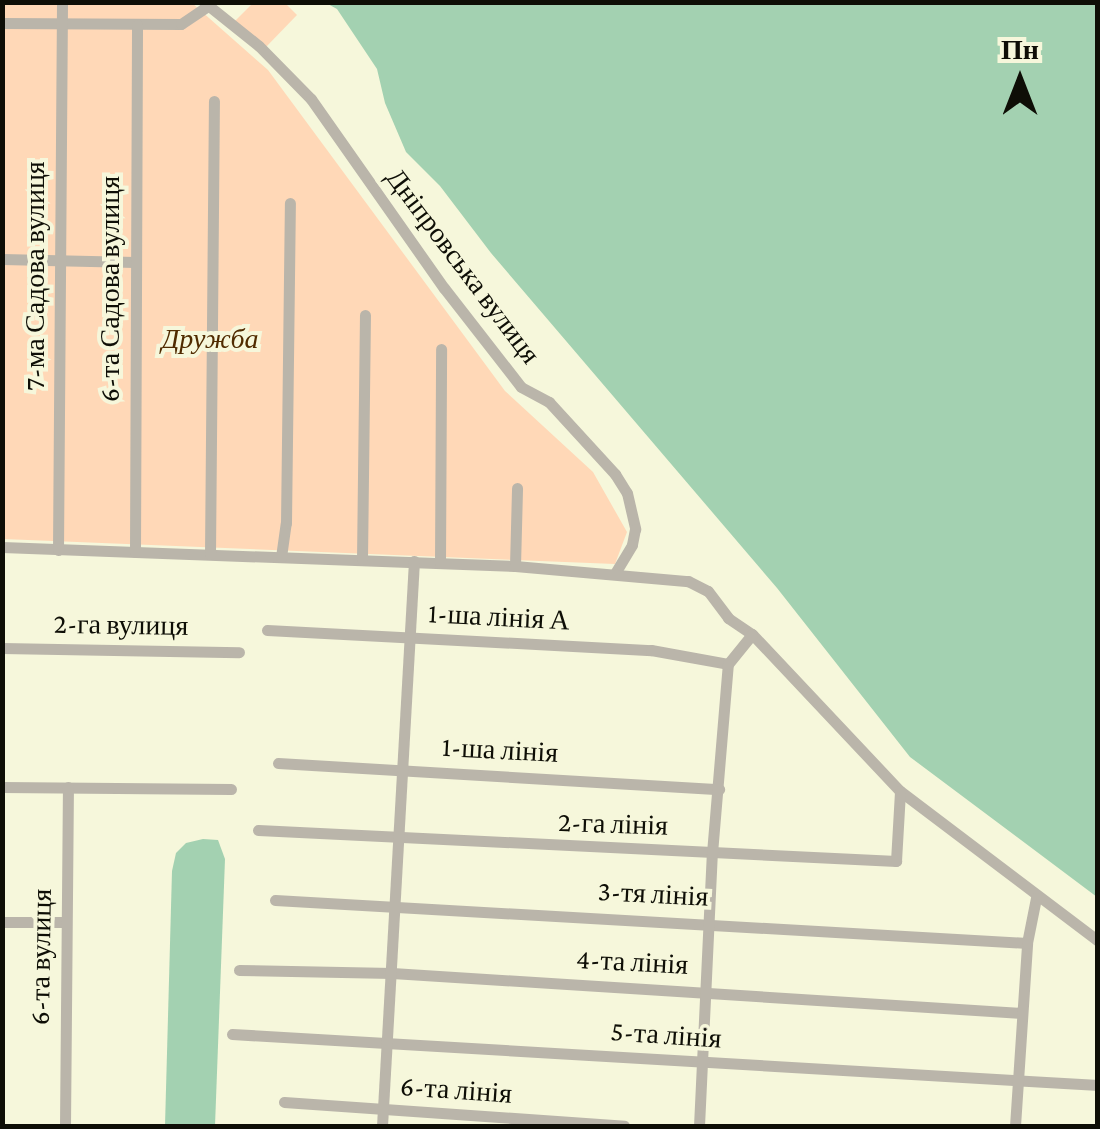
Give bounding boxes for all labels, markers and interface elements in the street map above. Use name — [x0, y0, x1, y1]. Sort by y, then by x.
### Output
north arrow — [970, 30, 1070, 130]
text: Пн — [1001, 34, 1039, 65]
street label: 7-ма Садова вулиця — [18, 161, 52, 391]
street label: Дніпровська вулиця — [379, 162, 547, 370]
street label: 6-та Садова вулиця — [93, 176, 127, 402]
park label: Дружба — [162, 322, 258, 356]
street label: 1-ша лінія А — [427, 597, 571, 637]
street label: 2-га вулиця — [53, 607, 189, 643]
street label: 1-ша лінія — [441, 730, 559, 770]
street label: 2-га лінія — [557, 805, 669, 843]
street label: 3-тя лінія — [597, 874, 709, 914]
street label: 6-та вулиця — [23, 888, 59, 1026]
street label: 4-та лінія — [575, 942, 689, 982]
street label: 5-та лінія — [609, 1014, 723, 1056]
street label: 6-та лінія — [399, 1069, 513, 1111]

